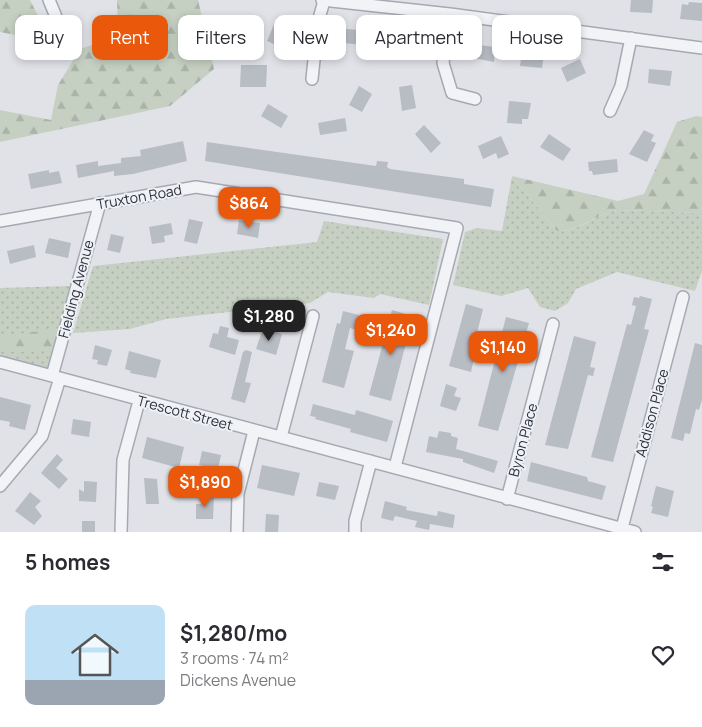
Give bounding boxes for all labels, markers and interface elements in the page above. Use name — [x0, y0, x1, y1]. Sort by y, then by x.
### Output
chip: Buy — [15, 15, 82, 60]
chip: Rent — [92, 15, 168, 60]
chip: Filters — [178, 15, 264, 60]
chip: New — [274, 15, 346, 60]
chip: Apartment — [356, 15, 482, 60]
chip: House — [492, 15, 581, 60]
street label: Truxton Road — [95, 180, 183, 213]
pin: $864 — [219, 186, 279, 229]
text: $864 — [229, 192, 269, 214]
street label: Fielding Avenue — [53, 238, 98, 340]
pin: $1,280 — [228, 300, 310, 342]
text: $1,280 — [243, 305, 295, 327]
pin: $1,240 — [350, 314, 432, 356]
text: $1,240 — [366, 319, 416, 341]
pin: $1,140 — [462, 330, 544, 373]
text: $1,140 — [480, 336, 526, 358]
street label: Addison Place — [631, 367, 672, 459]
street label: Trescott Street — [135, 391, 235, 435]
street label: Byron Place — [504, 401, 541, 479]
pin: $1,890 — [164, 466, 246, 508]
text: $1,890 — [179, 471, 231, 493]
text: 5 homes — [25, 548, 110, 576]
icon: filters — [649, 548, 677, 576]
text: $1,280/mo — [180, 619, 287, 647]
icon: home — [65, 625, 125, 685]
icon: heart — [649, 641, 677, 669]
text: 3 rooms · 74 m² — [180, 647, 289, 669]
text: Dickens Avenue — [180, 669, 296, 691]

